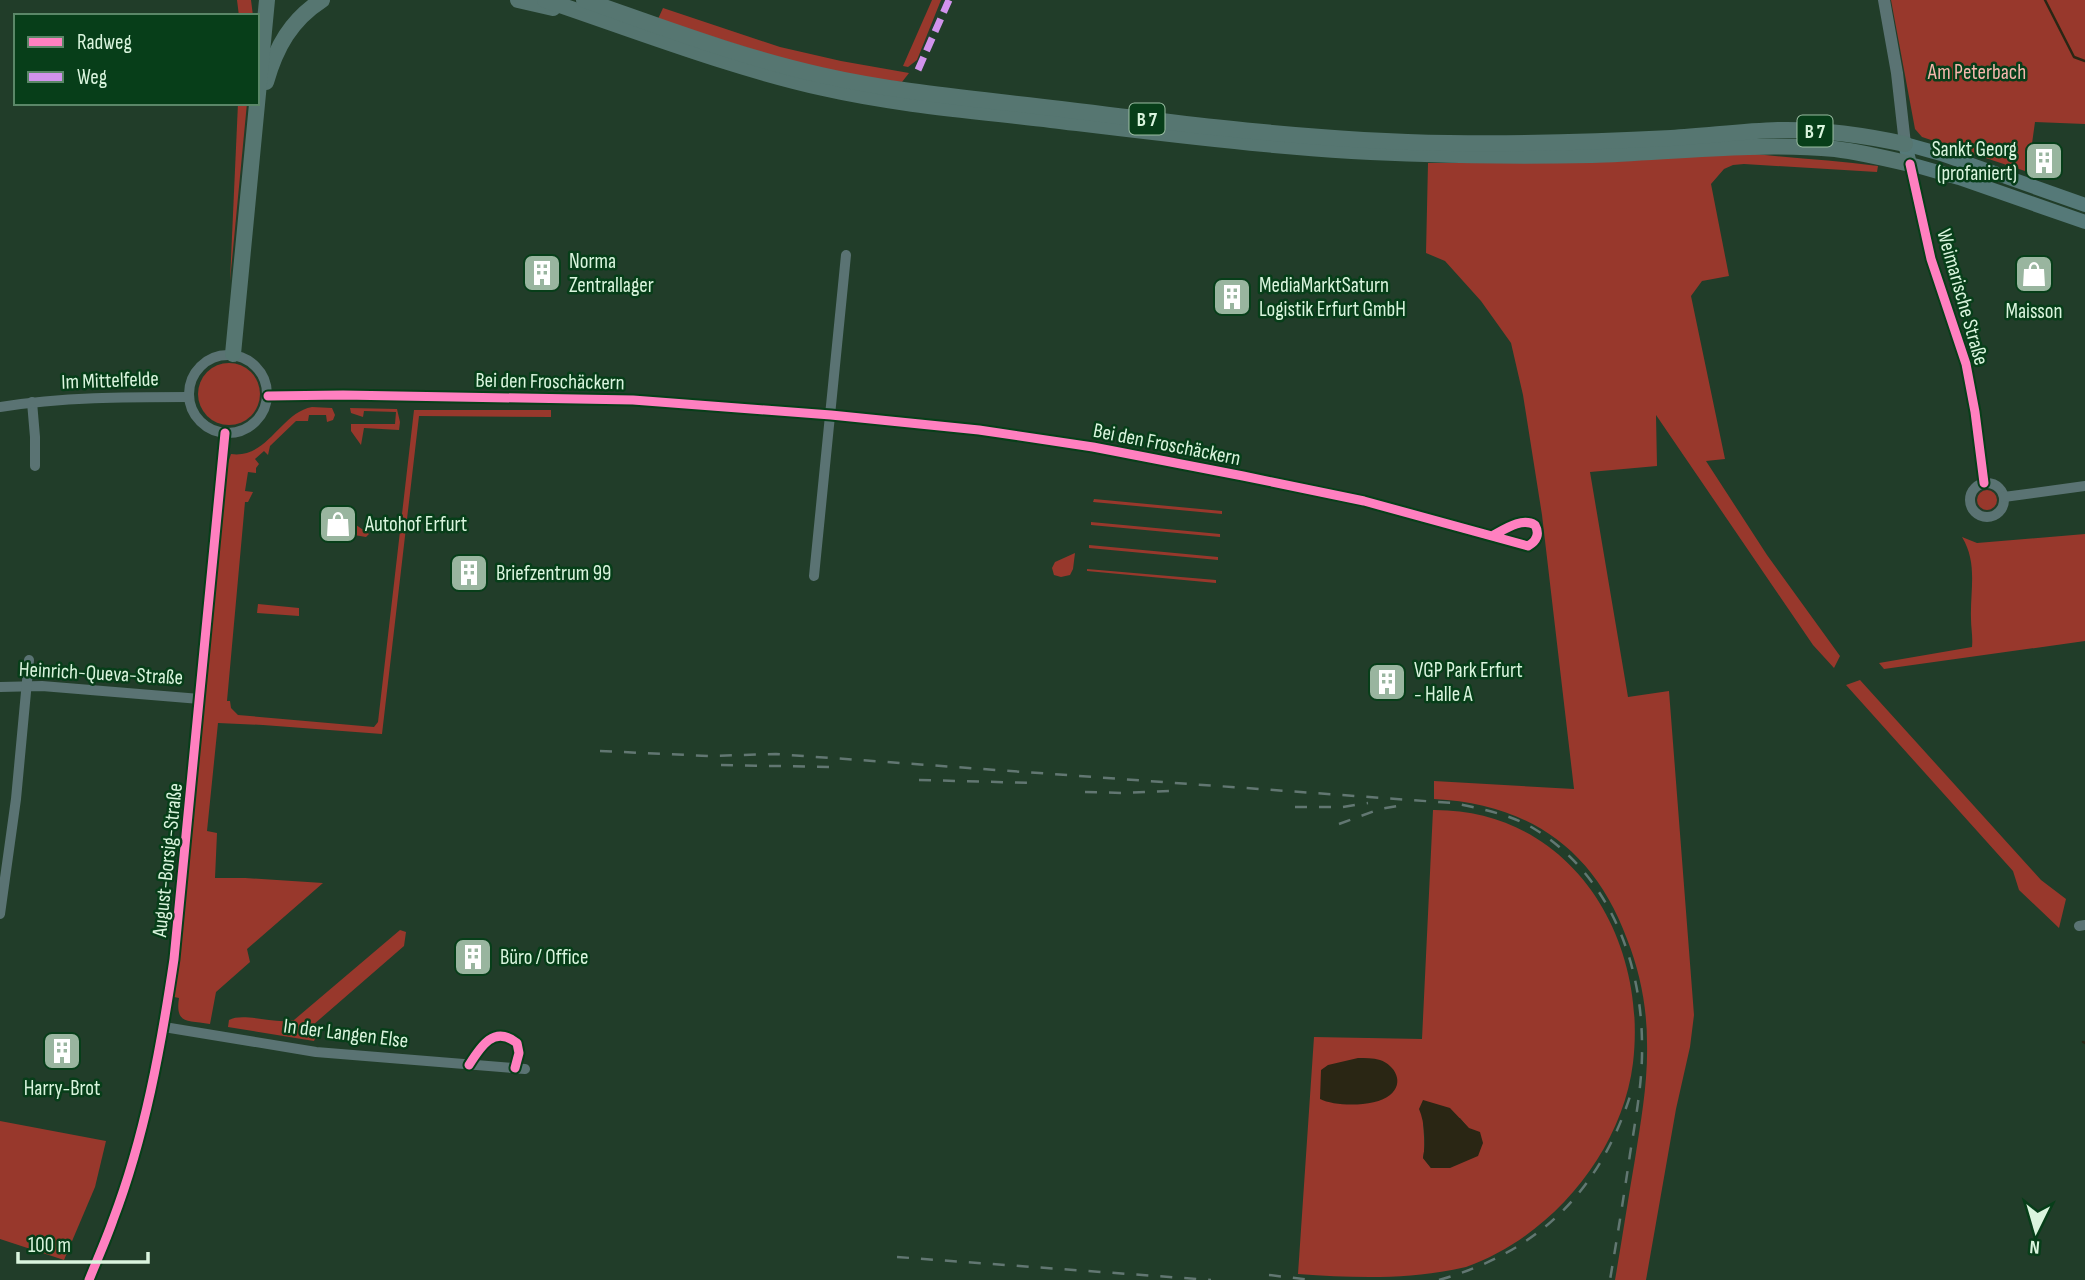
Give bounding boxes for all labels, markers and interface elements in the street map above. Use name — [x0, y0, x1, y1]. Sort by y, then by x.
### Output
legend — [14, 14, 259, 105]
text: Radweg — [77, 30, 132, 55]
park label: Am Peterbach — [1927, 60, 2026, 85]
text: Weg — [77, 65, 107, 90]
road number: B 7 — [1130, 104, 1164, 134]
road number: B 7 — [1798, 116, 1832, 146]
place label: Sankt Georg (profaniert) — [1932, 137, 2017, 186]
building icon: Sankt Georg (profaniert) — [2023, 140, 2065, 182]
street label: Weimarische Straße — [1931, 226, 1994, 368]
place label: Norma Zentrallager — [569, 249, 654, 298]
building icon: Norma Zentrallager — [521, 252, 563, 294]
shop icon: Maisson — [2013, 253, 2055, 295]
place label: MediaMarktSaturn Logistik Erfurt GmbH — [1259, 273, 1406, 322]
building icon: MediaMarktSaturn Logistik Erfurt GmbH — [1211, 276, 1253, 318]
place label: Maisson — [2005, 299, 2063, 324]
street label: Im Mittelfelde — [61, 366, 159, 395]
street label: Bei den Froschäckern — [475, 368, 625, 395]
street label: Bei den Froschäckern — [1091, 418, 1243, 471]
shop icon: Autohof Erfurt — [317, 503, 359, 545]
place label: Autohof Erfurt — [364, 512, 467, 537]
building icon: Briefzentrum 99 — [448, 552, 490, 594]
place label: Briefzentrum 99 — [496, 561, 611, 586]
street label: Heinrich-Queva-Straße — [18, 657, 184, 690]
place label: VGP Park Erfurt - Halle A — [1414, 658, 1523, 707]
building icon: VGP Park Erfurt - Halle A — [1366, 661, 1408, 703]
street label: August-Borsig-Straße — [147, 782, 188, 939]
building icon: Büro / Office — [452, 936, 494, 978]
place label: Büro / Office — [500, 945, 588, 970]
street label: In der Langen Else — [282, 1013, 410, 1054]
building icon: Harry-Brot — [41, 1030, 83, 1072]
place label: Harry-Brot — [24, 1076, 100, 1101]
north arrow — [2001, 1196, 2071, 1266]
scale bar — [18, 1220, 147, 1264]
text: 100 m — [28, 1233, 71, 1258]
text: N — [2029, 1235, 2041, 1258]

